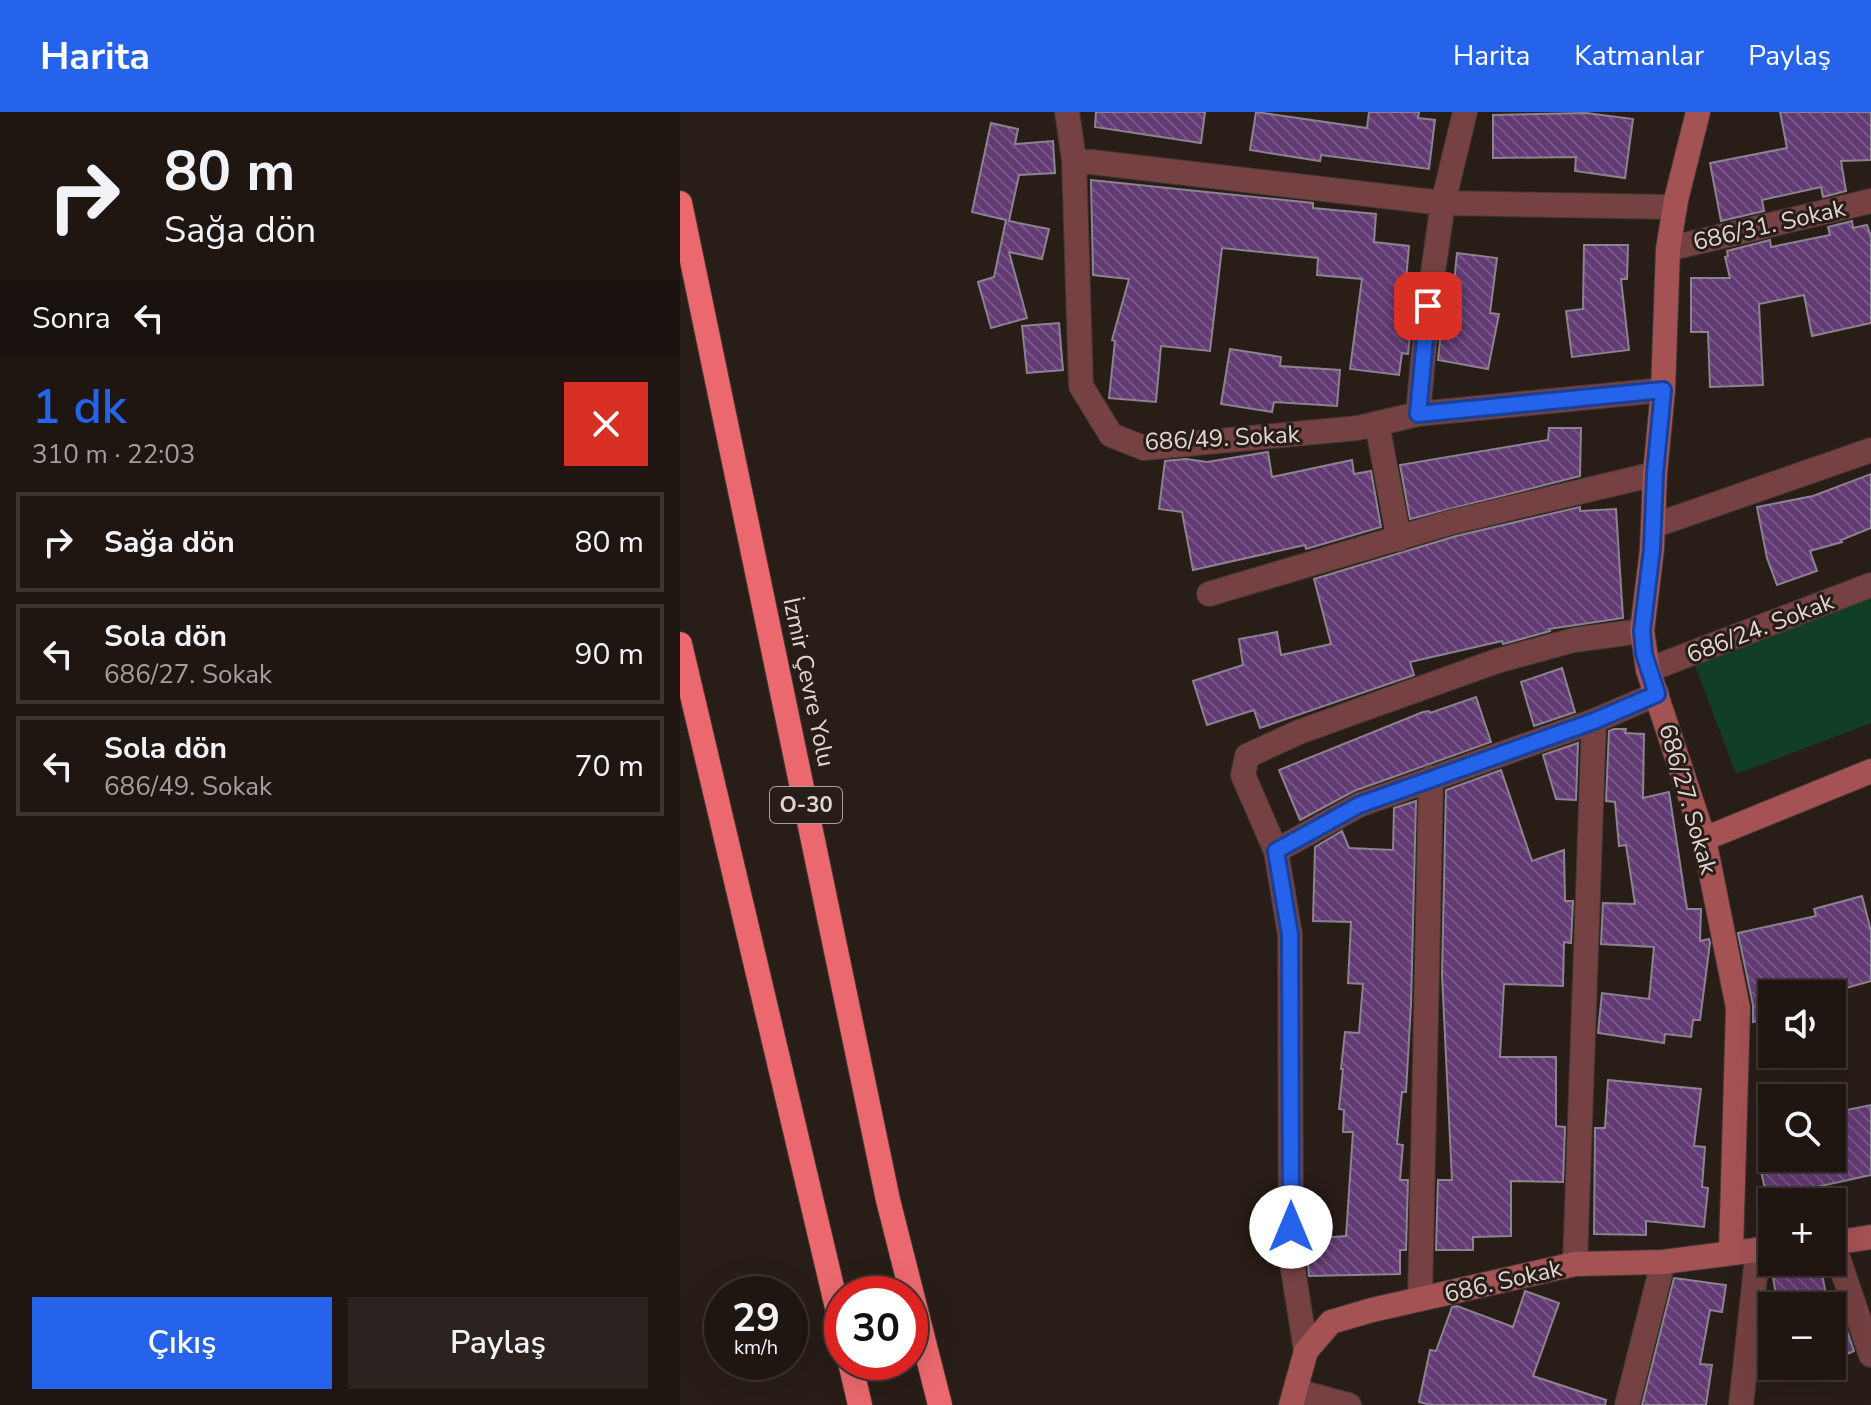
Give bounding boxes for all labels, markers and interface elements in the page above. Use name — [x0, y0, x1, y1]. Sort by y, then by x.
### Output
text: Harita — [40, 31, 150, 82]
text: Harita — [1453, 37, 1530, 75]
text: Katmanlar — [1574, 37, 1704, 75]
text: Paylaş — [1748, 37, 1831, 75]
text: 80 m — [164, 133, 295, 210]
icon: right — [32, 144, 136, 248]
street label: 686/31. Sokak — [1690, 192, 1849, 258]
text: Sağa dön — [164, 206, 316, 255]
pin — [1394, 272, 1462, 340]
icon: arrive — [1406, 284, 1450, 328]
icon: left — [127, 296, 171, 340]
text: Sonra — [32, 298, 111, 339]
text: 1 dk — [32, 374, 127, 440]
button: close — [564, 382, 648, 466]
street label: 686/49. Sokak — [1144, 418, 1301, 458]
text: 310 m · 22:03 — [32, 437, 195, 472]
icon: right — [36, 520, 80, 564]
text: Sağa dön — [104, 522, 235, 563]
text: 80 m — [575, 522, 644, 563]
street label: 686/24. Sokak — [1682, 585, 1839, 671]
street label: İzmir Çevre Yolu — [775, 594, 843, 770]
text: Sola dön — [104, 616, 227, 657]
icon: left — [36, 632, 80, 676]
text: 90 m — [575, 634, 644, 675]
text: 686/27. Sokak — [104, 657, 272, 692]
street label: 686/27. Sokak — [1651, 720, 1725, 879]
text: Sola dön — [104, 728, 227, 769]
icon: left — [36, 744, 80, 788]
text: 70 m — [575, 746, 644, 787]
text: 686/49. Sokak — [104, 769, 272, 804]
road number: O-30 — [770, 787, 842, 823]
map controls — [1758, 980, 1846, 1380]
button: sound — [1758, 980, 1846, 1068]
button: search — [1758, 1084, 1846, 1172]
position arrow — [1249, 1185, 1333, 1269]
button: + — [1758, 1188, 1846, 1276]
street label: 686. Sokak — [1441, 1252, 1566, 1310]
speed limit sign: 30 — [824, 1276, 928, 1380]
text: 29 — [732, 1291, 780, 1345]
button: − — [1758, 1292, 1846, 1380]
button: Çıkış — [32, 1297, 332, 1389]
button: Paylaş — [348, 1297, 648, 1389]
text: km/h — [734, 1334, 778, 1361]

